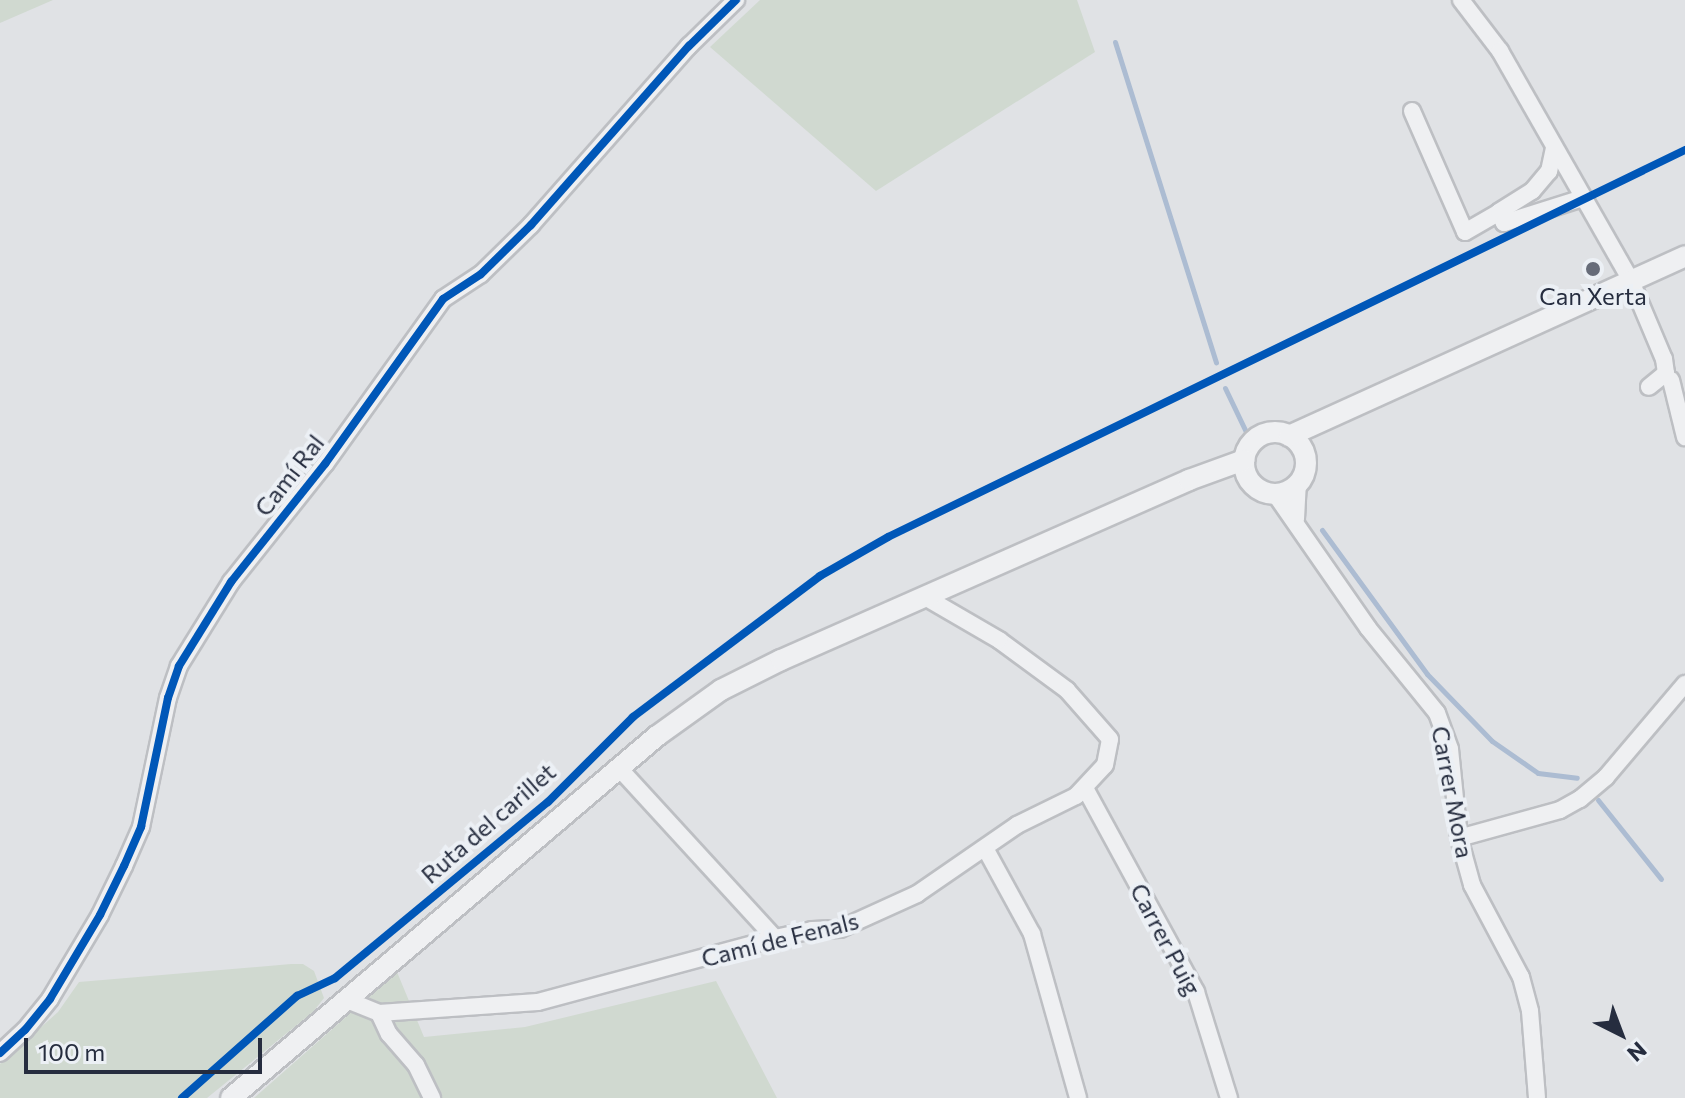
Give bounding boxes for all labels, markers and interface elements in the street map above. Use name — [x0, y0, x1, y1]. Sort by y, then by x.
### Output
marker: Can Xerta — [1584, 260, 1602, 278]
place label: Can Xerta — [1539, 282, 1647, 310]
street label: Camí Ral — [248, 429, 330, 521]
street label: Carrer Mora — [1426, 724, 1480, 860]
street label: Ruta del carillet — [415, 757, 561, 889]
street label: Carrer Puig — [1125, 878, 1207, 1000]
street label: Camí de Fenals — [698, 906, 862, 972]
north arrow — [1581, 994, 1661, 1074]
scale bar — [28, 1022, 266, 1072]
text: 100 m — [38, 1037, 105, 1066]
text: N — [1622, 1037, 1653, 1068]

